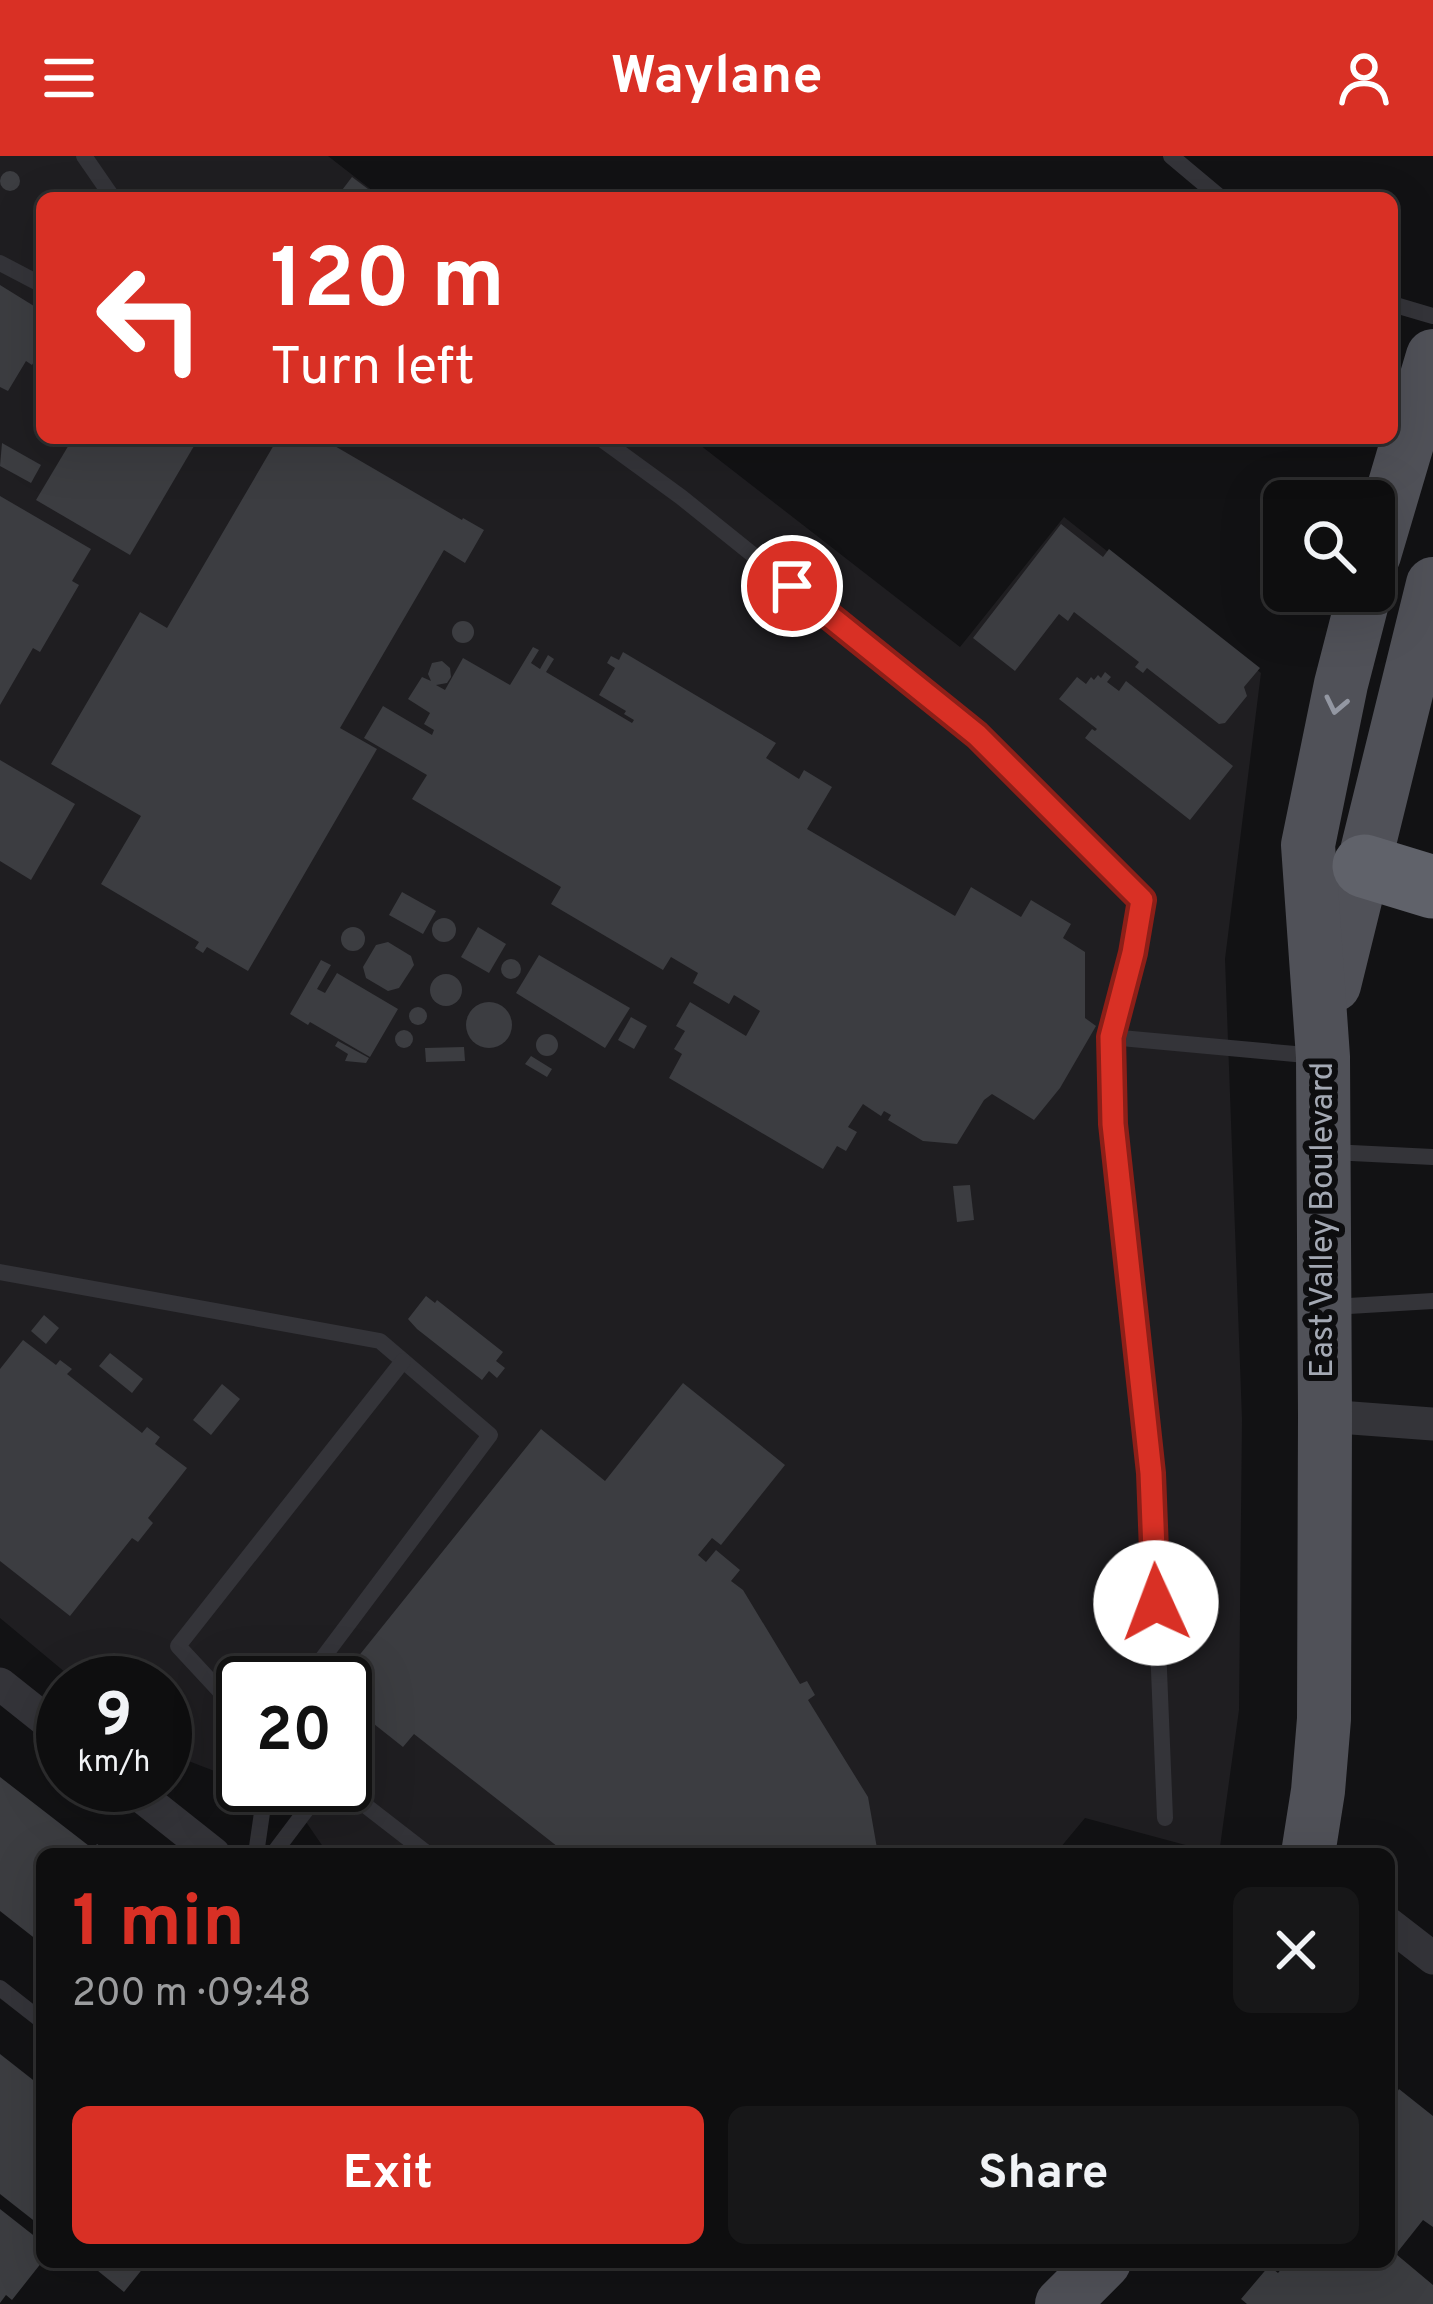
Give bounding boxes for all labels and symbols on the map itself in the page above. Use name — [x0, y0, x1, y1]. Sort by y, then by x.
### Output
pin — [741, 535, 843, 637]
one-way arrow — [1325, 694, 1350, 714]
street label: East Valley Boulevard — [1303, 1062, 1345, 1378]
position arrow — [1093, 1540, 1219, 1666]
speed limit sign: 20 — [216, 1656, 372, 1812]

